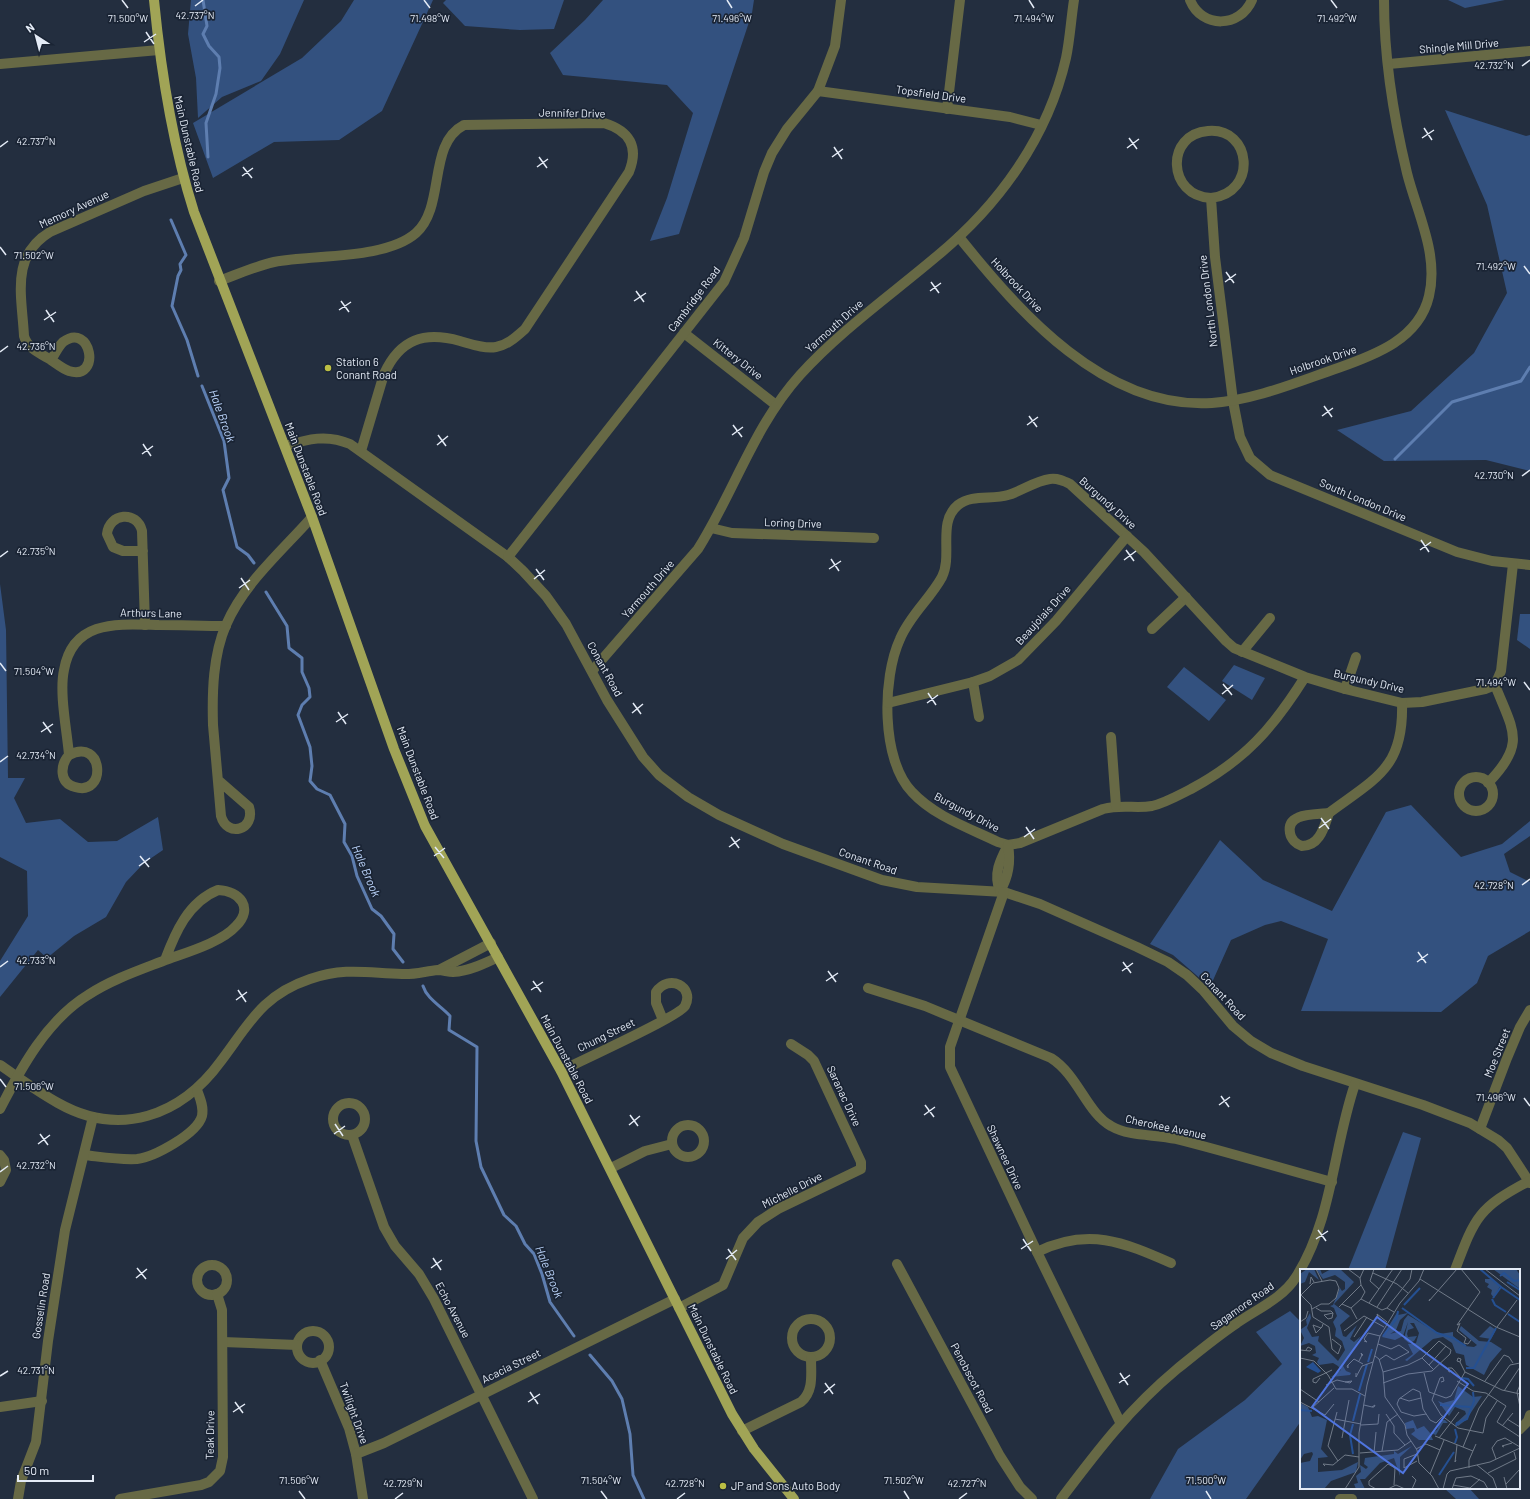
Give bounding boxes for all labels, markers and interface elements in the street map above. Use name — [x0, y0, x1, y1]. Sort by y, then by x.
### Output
text: 42.737°N — [176, 9, 214, 21]
text: 71.500°W — [108, 12, 148, 24]
text: 71.498°W — [410, 12, 450, 24]
text: 71.496°W — [712, 12, 752, 24]
text: 71.494°W — [1014, 12, 1054, 24]
text: 71.492°W — [1317, 12, 1357, 24]
north arrow — [16, 16, 56, 56]
text: N — [23, 20, 37, 35]
street label: Shingle Mill Drive — [1419, 36, 1500, 55]
text: 42.732°N — [1474, 59, 1514, 71]
street label: Topsfield Drive — [895, 82, 967, 105]
street label: Main Dunstable Road — [172, 94, 207, 193]
street label: Jennifer Drive — [538, 105, 606, 120]
text: 42.737°N — [17, 135, 55, 147]
street label: Memory Avenue — [37, 187, 111, 230]
text: 71.502°W — [14, 249, 54, 261]
street label: North London Drive — [1195, 254, 1220, 348]
street label: Holbrook Drive — [989, 255, 1046, 315]
text: 71.492°W — [1476, 260, 1516, 272]
street label: Cambridge Road — [665, 263, 722, 334]
street label: Yarmouth Drive — [802, 296, 865, 355]
street label: Kittery Drive — [711, 335, 766, 382]
text: 42.736°N — [16, 340, 56, 352]
street label: Holbrook Drive — [1288, 342, 1358, 377]
place label: Station 6 Conant Road — [336, 355, 397, 381]
marker: Station 6 Conant Road — [323, 363, 333, 373]
water label: Hale Brook — [207, 387, 239, 444]
street label: Main Dunstable Road — [283, 420, 330, 517]
text: 42.730°N — [1474, 469, 1514, 481]
street label: Burgundy Drive — [1077, 474, 1140, 532]
street label: South London Drive — [1318, 475, 1409, 524]
street label: Loring Drive — [764, 515, 822, 530]
text: 42.735°N — [16, 545, 56, 557]
street label: Yarmouth Drive — [619, 557, 677, 620]
street label: Beaujolais Drive — [1012, 582, 1073, 647]
street label: Arthurs Lane — [120, 605, 182, 620]
street label: Conant Road — [585, 639, 626, 698]
text: 71.504°W — [14, 665, 54, 677]
street label: Burgundy Drive — [1333, 666, 1406, 695]
text: 71.494°W — [1476, 676, 1516, 688]
street label: Main Dunstable Road — [395, 724, 442, 821]
text: 42.734°N — [16, 749, 56, 761]
street label: Burgundy Drive — [932, 789, 1002, 834]
water label: Hale Brook — [350, 842, 384, 899]
street label: Conant Road — [837, 845, 899, 877]
text: 42.728°N — [1474, 879, 1514, 891]
text: 42.733°N — [16, 954, 56, 966]
street label: Conant Road — [1198, 969, 1249, 1022]
street label: Main Dunstable Road — [539, 1012, 596, 1105]
street label: Chung Street — [575, 1015, 637, 1054]
street label: Moe Street — [1481, 1026, 1512, 1079]
street label: Saranac Drive — [825, 1063, 864, 1128]
text: 71.506°W — [14, 1080, 54, 1092]
text: 71.496°W — [1476, 1091, 1516, 1103]
street label: Cherokee Avenue — [1124, 1112, 1208, 1141]
street label: Shawnee Drive — [985, 1122, 1026, 1191]
text: 42.732°N — [16, 1159, 56, 1171]
street label: Michelle Drive — [760, 1169, 824, 1210]
water label: Hale Brook — [533, 1243, 567, 1300]
inset map — [1300, 1269, 1520, 1489]
street label: Gosselin Road — [29, 1272, 52, 1340]
street label: Sagamore Road — [1207, 1279, 1276, 1332]
street label: Echo Avenue — [433, 1280, 474, 1340]
street label: Main Dunstable Road — [686, 1302, 741, 1396]
street label: Penobscot Road — [949, 1341, 996, 1415]
street label: Acacia Street — [479, 1346, 543, 1385]
text: 42.731°N — [17, 1364, 55, 1376]
street label: Twilight Drive — [337, 1380, 372, 1445]
street label: Teak Drive — [203, 1410, 216, 1460]
scale bar — [18, 1457, 93, 1483]
text: 50 m — [24, 1463, 49, 1477]
text: 71.506°W — [279, 1474, 319, 1486]
text: 71.504°W — [581, 1474, 621, 1486]
text: 71.502°W — [884, 1474, 924, 1486]
text: 71.500°W — [1186, 1474, 1226, 1486]
text: 42.729°N — [383, 1477, 423, 1489]
text: 42.728°N — [665, 1477, 705, 1489]
text: 42.727°N — [947, 1477, 987, 1489]
place label: JP and Sons Auto Body — [731, 1479, 840, 1492]
marker: JP and Sons Auto Body — [718, 1481, 728, 1491]

